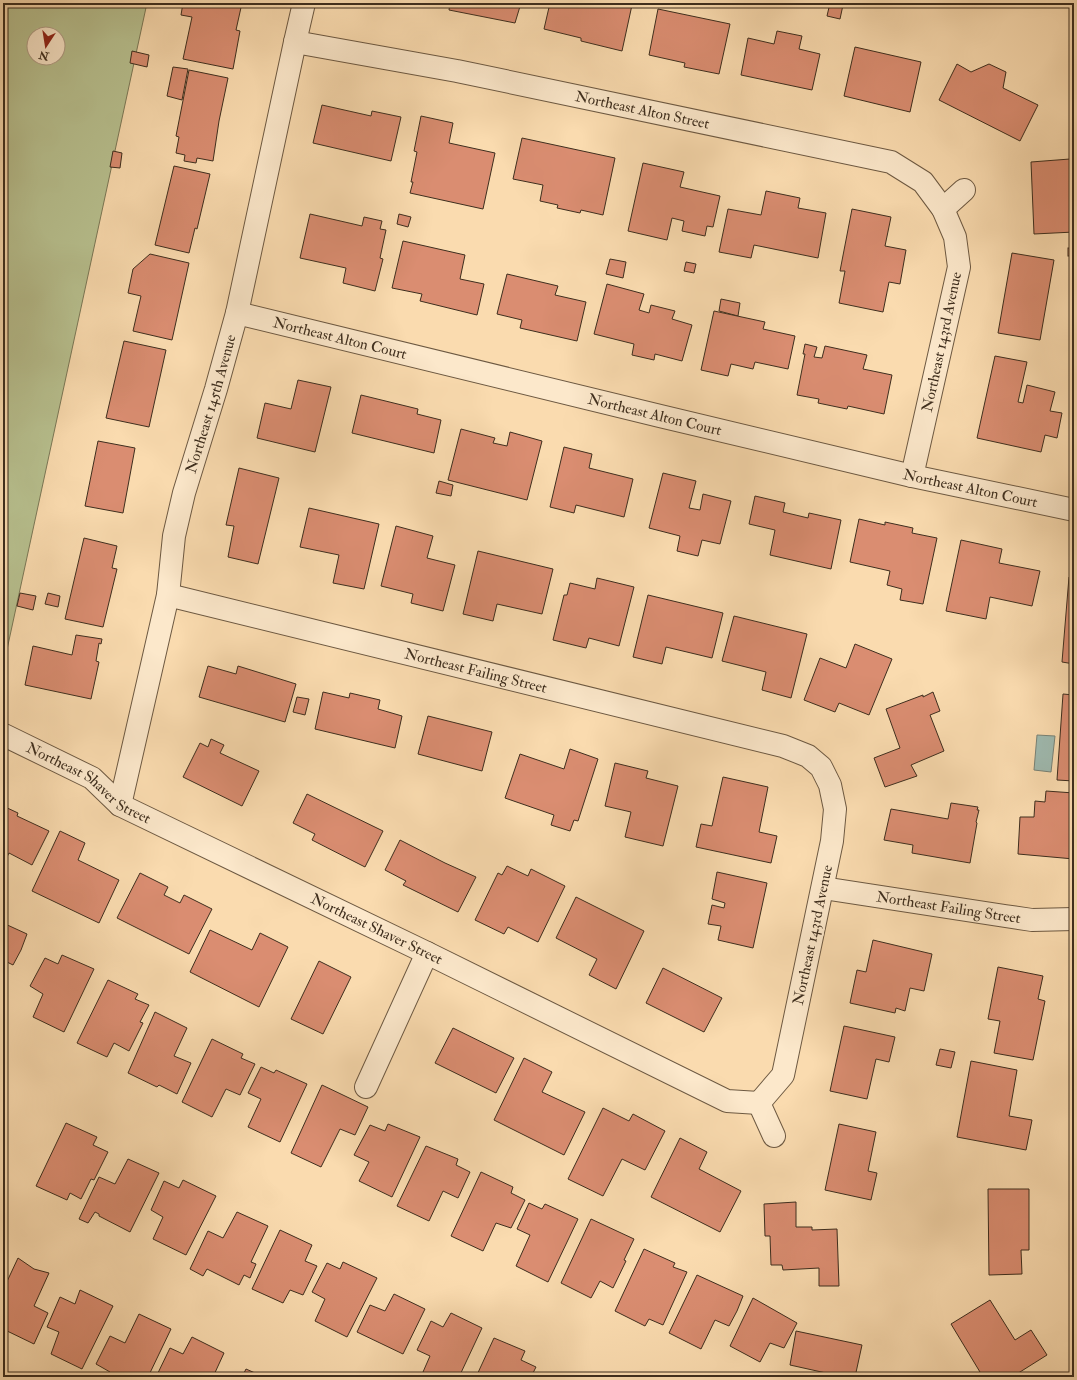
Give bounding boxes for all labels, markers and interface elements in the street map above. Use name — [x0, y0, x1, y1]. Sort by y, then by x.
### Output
north arrow — [26, 26, 66, 66]
text: N — [37, 48, 51, 63]
street label: Northeast Alton Street — [574, 87, 711, 133]
street label: Northeast 143rd Avenue — [918, 270, 966, 414]
street label: Northeast Alton Court — [271, 313, 409, 364]
street label: Northeast 145th Avenue — [181, 332, 240, 475]
street label: Northeast Alton Court — [586, 389, 724, 440]
street label: Northeast Alton Court — [901, 465, 1039, 512]
street label: Northeast Failing Street — [403, 644, 549, 697]
street label: Northeast Shaver Street — [23, 738, 154, 828]
street label: Northeast 143rd Avenue — [789, 863, 837, 1007]
street label: Northeast Failing Street — [875, 887, 1022, 928]
street label: Northeast Shaver Street — [308, 889, 446, 969]

